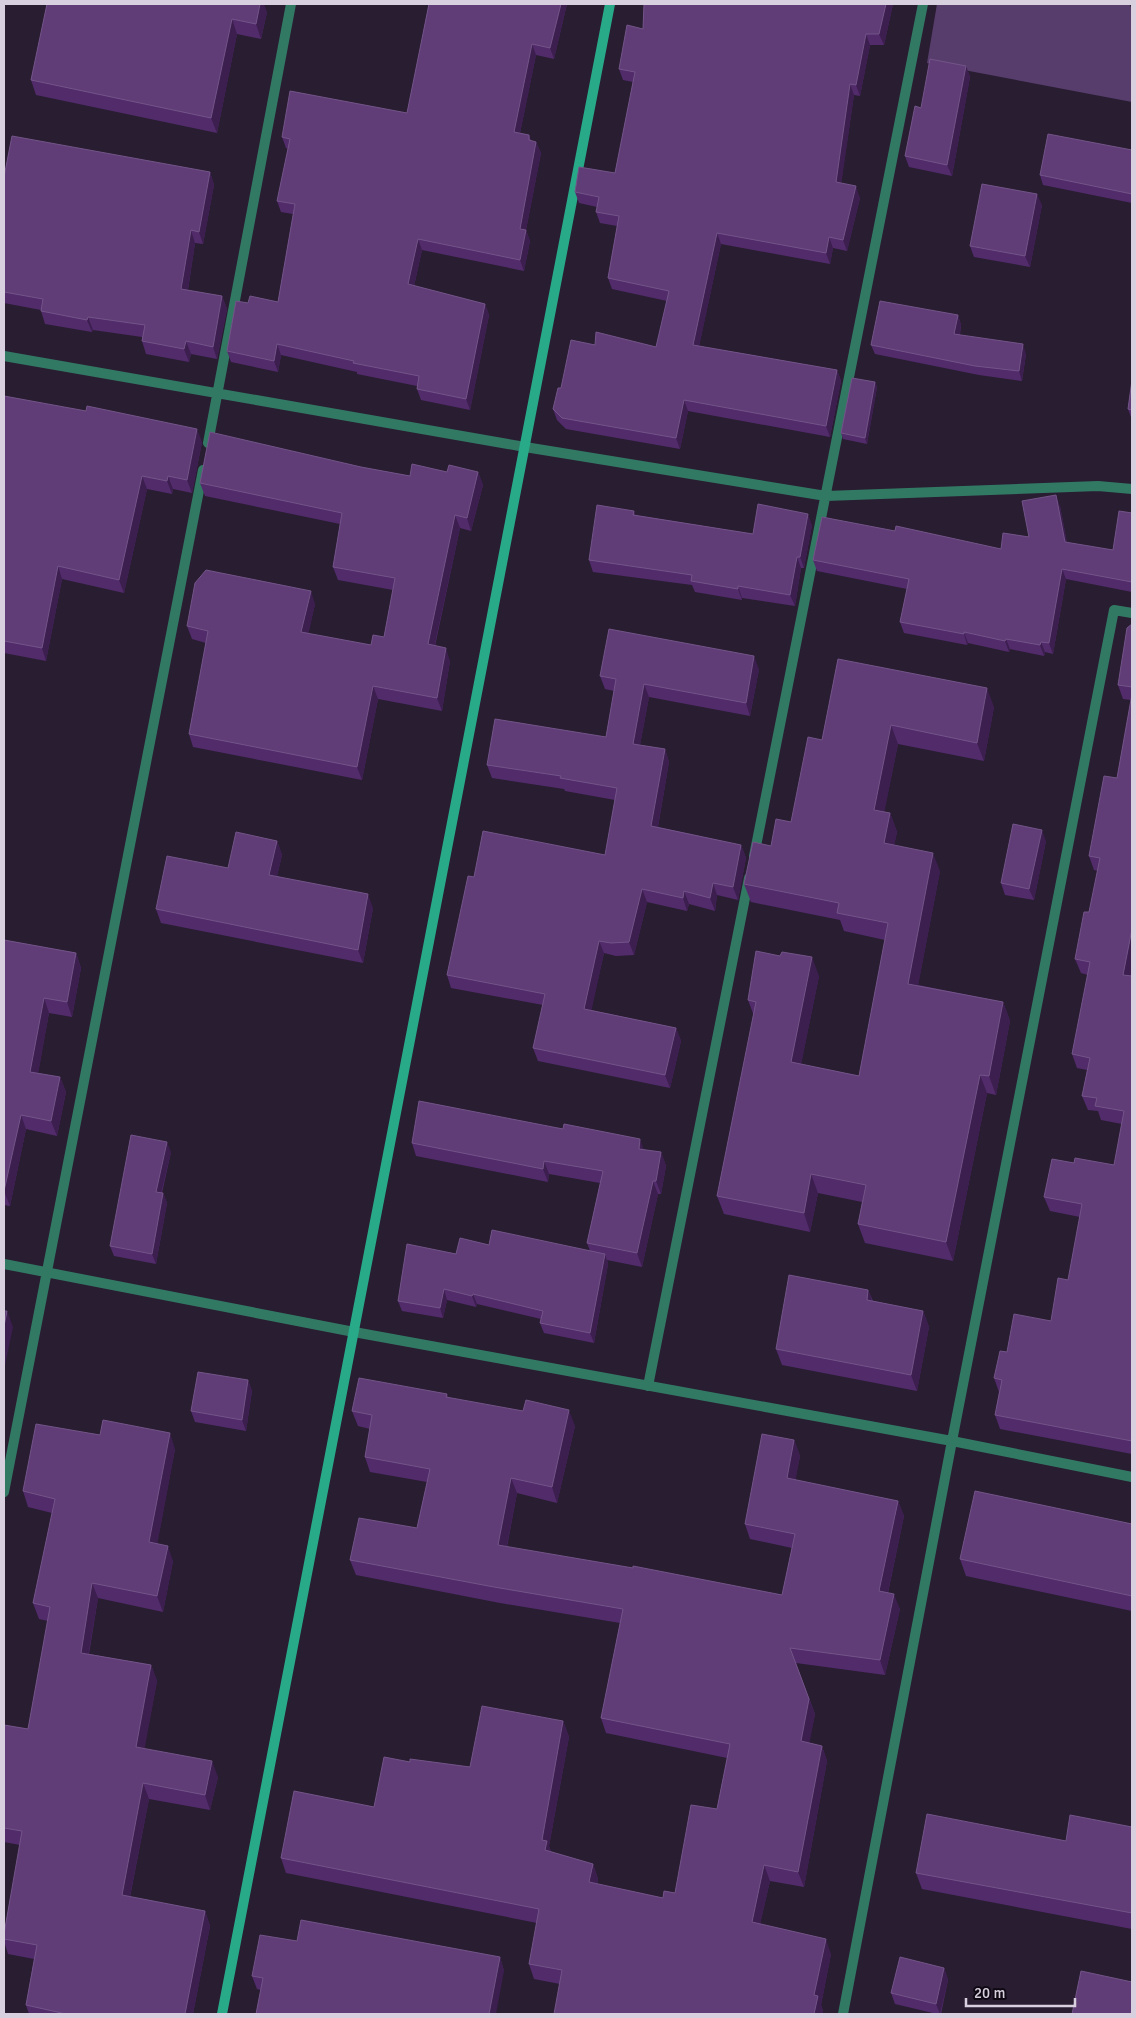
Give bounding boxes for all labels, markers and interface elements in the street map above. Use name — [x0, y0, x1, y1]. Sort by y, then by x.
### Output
scale bar — [966, 1976, 1075, 2008]
text: 20 m — [974, 1984, 1005, 2002]

